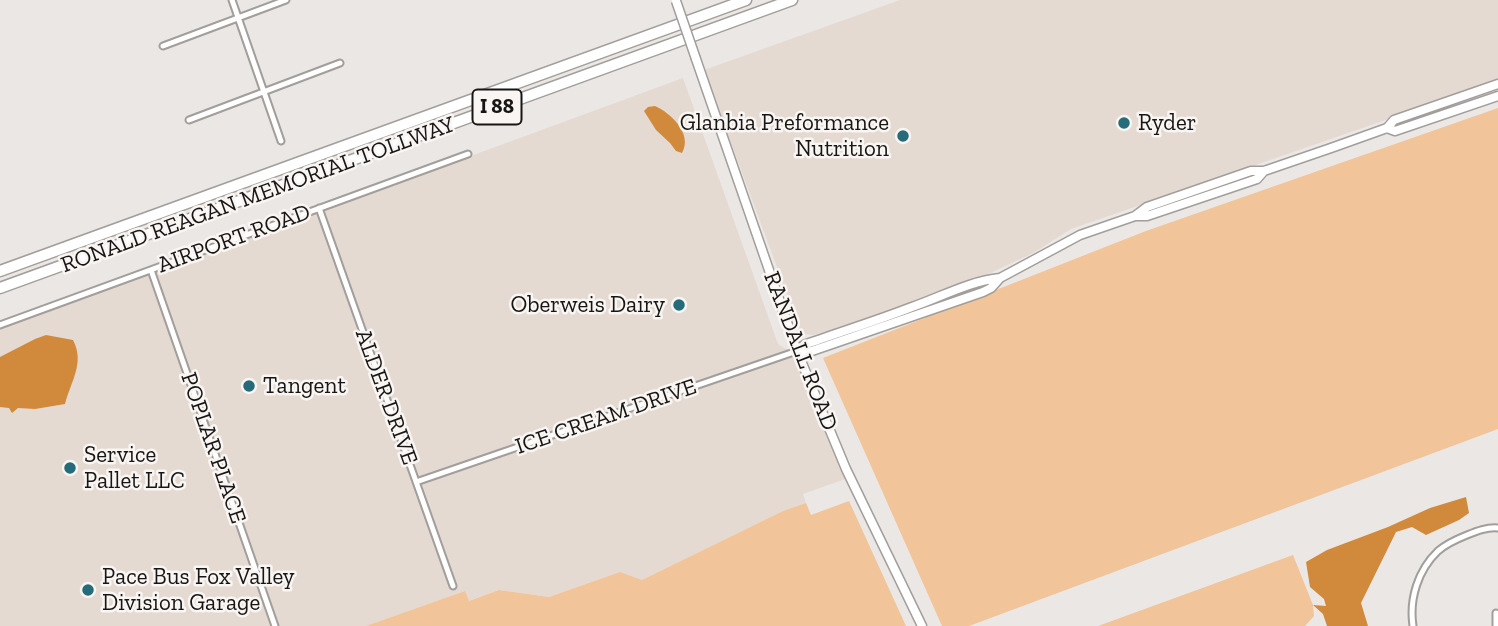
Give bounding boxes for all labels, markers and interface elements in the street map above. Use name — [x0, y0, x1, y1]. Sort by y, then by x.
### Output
road number: I 88 — [472, 90, 522, 124]
place label: Glanbia Preformance Nutrition — [680, 109, 889, 163]
place label: Ryder — [1138, 109, 1196, 137]
street label: RONALD REAGAN MEMORIAL TOLLWAY — [57, 111, 459, 279]
marker: Ryder — [1116, 115, 1132, 131]
marker: Glanbia Preformance Nutrition — [895, 128, 911, 144]
street label: AIRPORT ROAD — [154, 199, 314, 279]
street label: RANDALL ROAD — [757, 268, 843, 434]
place label: Oberweis Dairy — [511, 291, 665, 319]
marker: Oberweis Dairy — [671, 297, 687, 313]
street label: ALDER DRIVE — [349, 325, 423, 469]
street label: POPLAR PLACE — [174, 369, 252, 527]
place label: Tangent — [263, 372, 346, 400]
street label: ICE CREAM DRIVE — [512, 373, 700, 461]
marker: Tangent — [241, 378, 257, 394]
place label: Service Pallet LLC — [84, 441, 185, 495]
marker: Service Pallet LLC — [62, 460, 78, 476]
place label: Pace Bus Fox Valley Division Garage — [102, 563, 295, 617]
marker: Pace Bus Fox Valley Division Garage — [80, 582, 96, 598]

